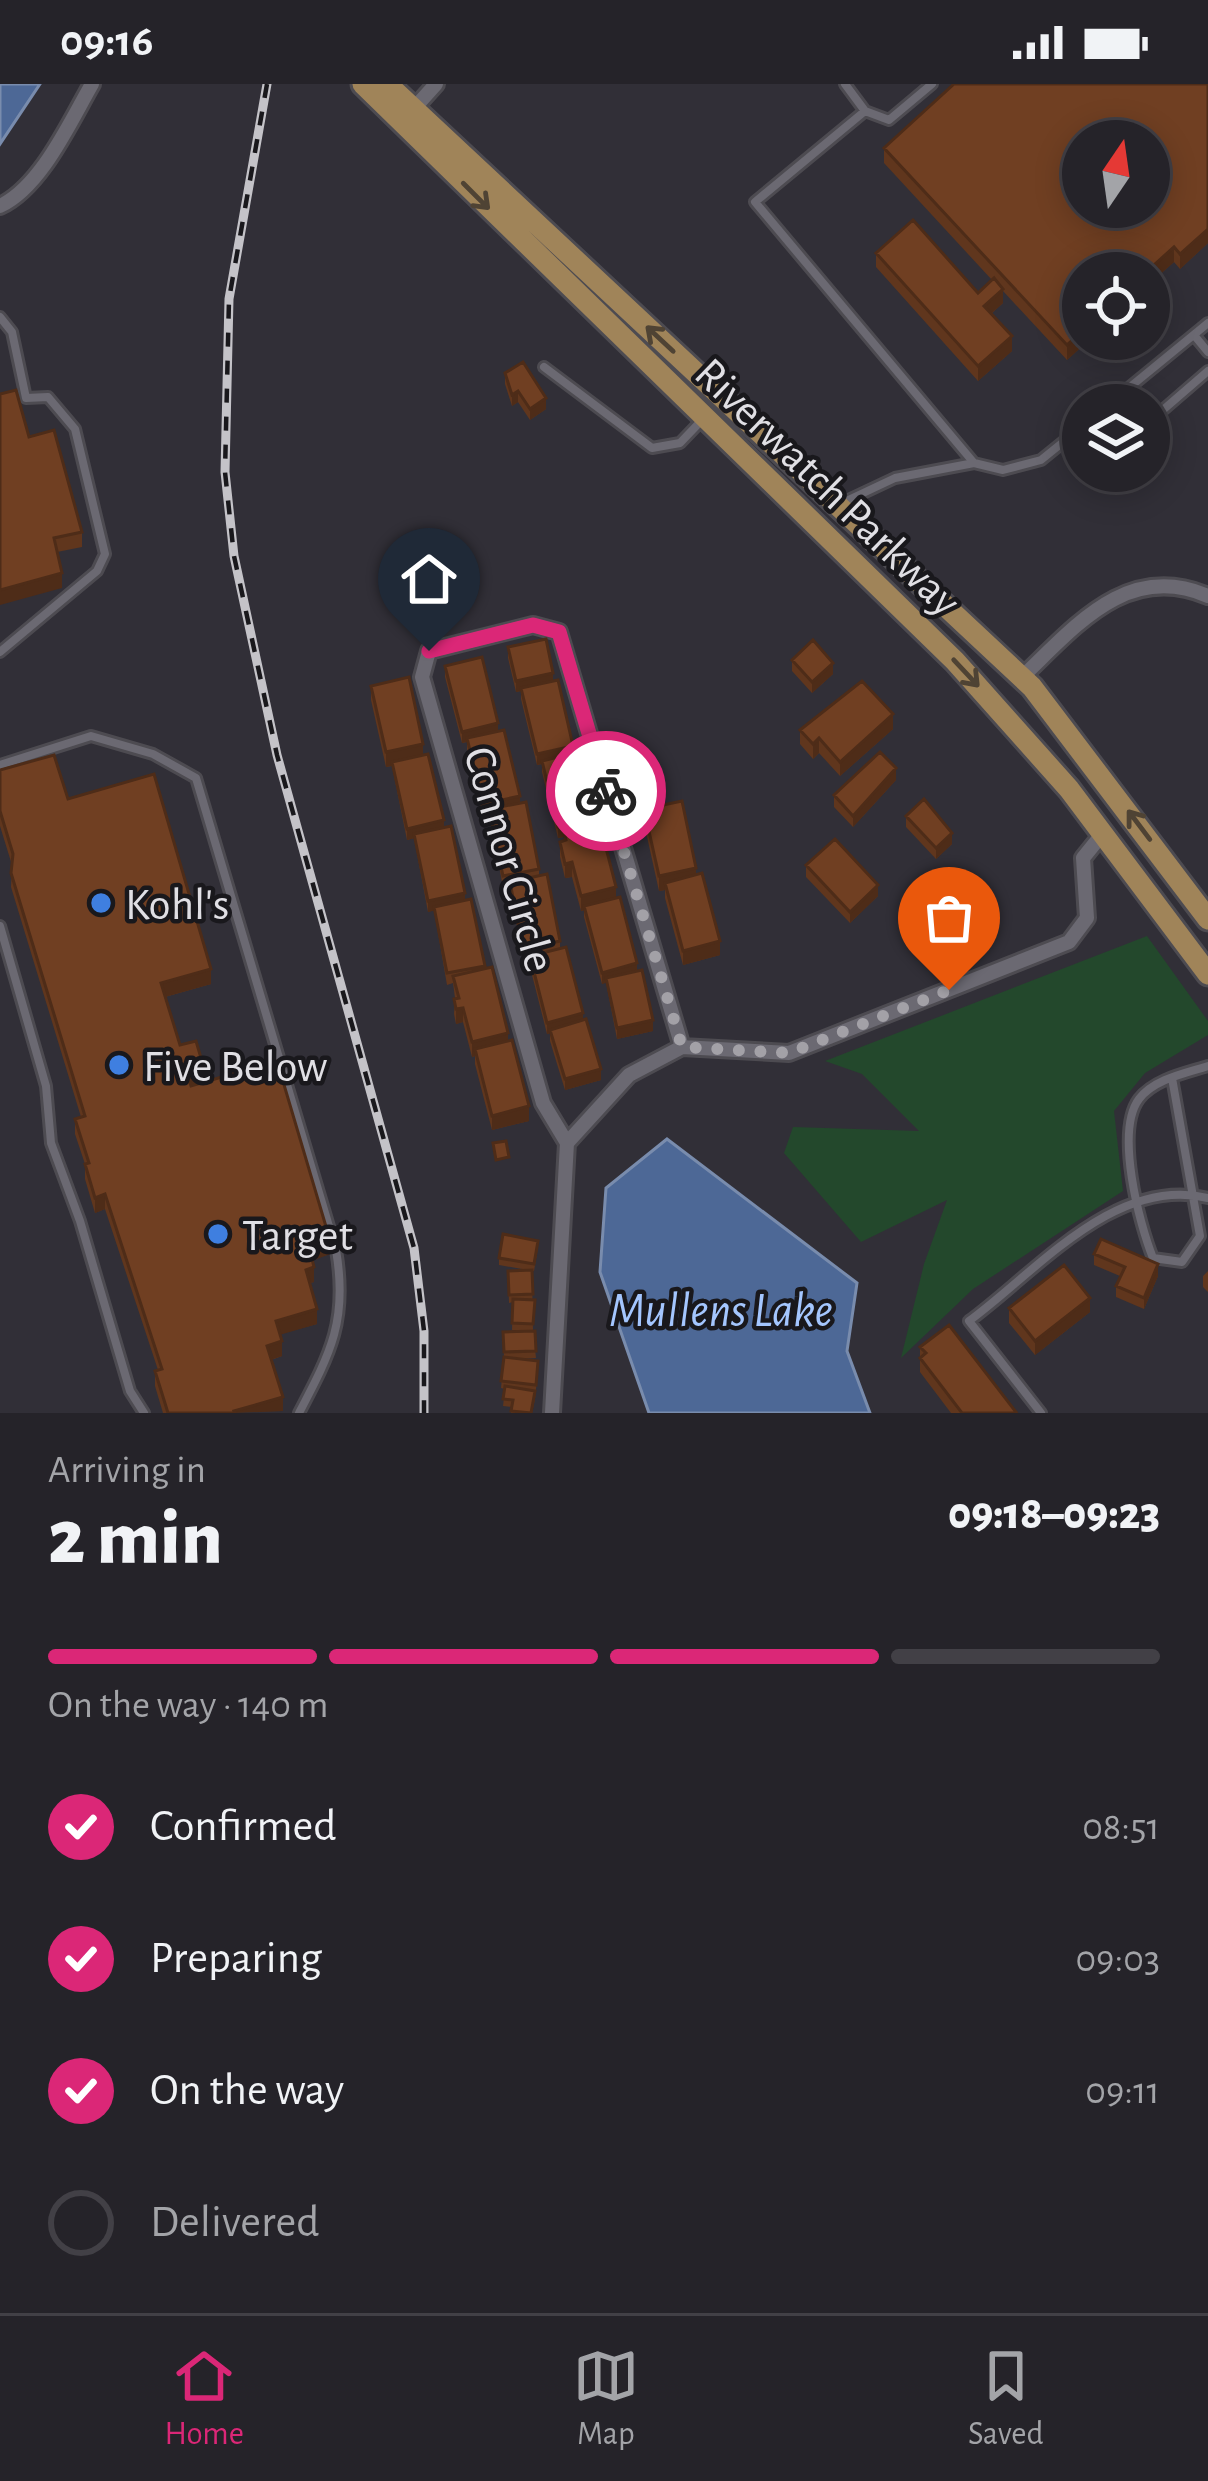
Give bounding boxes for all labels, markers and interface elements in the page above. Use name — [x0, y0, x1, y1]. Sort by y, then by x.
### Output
text: 09:16 — [60, 19, 153, 64]
north arrow — [1062, 120, 1170, 228]
map controls — [1062, 120, 1170, 492]
one-way arrow — [461, 181, 490, 209]
button: locate — [1062, 252, 1170, 360]
one-way arrow — [646, 325, 676, 354]
street label: Riverwatch Parkway — [686, 350, 968, 625]
button: layers — [1062, 384, 1170, 492]
pin — [378, 528, 480, 651]
icon: home — [396, 546, 462, 612]
one-way arrow — [951, 658, 979, 687]
courier — [546, 731, 666, 851]
street label: Connor Circle — [455, 742, 562, 977]
icon: bike — [573, 758, 639, 824]
one-way arrow — [1127, 809, 1153, 842]
pin — [898, 867, 1000, 990]
place label: Kohl's — [125, 883, 229, 928]
icon: bag — [916, 885, 982, 951]
marker: Kohl's — [88, 890, 114, 916]
place label: Five Below — [143, 1045, 327, 1090]
marker: Five Below — [106, 1052, 132, 1078]
place label: Target — [242, 1214, 353, 1259]
marker: Target — [205, 1221, 231, 1247]
water label: Mullens Lake — [609, 1288, 833, 1336]
text: Arriving in — [48, 1451, 206, 1490]
text: 09:18–09:23 — [948, 1492, 1160, 1537]
text: 2 min — [48, 1500, 223, 1578]
text: On the way · 140 m — [48, 1686, 329, 1725]
icon: check — [48, 1794, 114, 1860]
text: Confirmed — [150, 1804, 336, 1849]
text: 08:51 — [1082, 1808, 1160, 1847]
icon: check — [48, 1926, 114, 1992]
text: Preparing — [150, 1936, 322, 1981]
text: 09:03 — [1075, 1940, 1160, 1979]
icon: check — [48, 2058, 114, 2124]
text: On the way — [150, 2068, 344, 2113]
text: 09:11 — [1085, 2072, 1160, 2111]
text: Delivered — [150, 2200, 319, 2245]
tab: Home — [165, 2343, 244, 2455]
tab: Map — [573, 2343, 639, 2455]
tab: Saved — [968, 2343, 1043, 2455]

